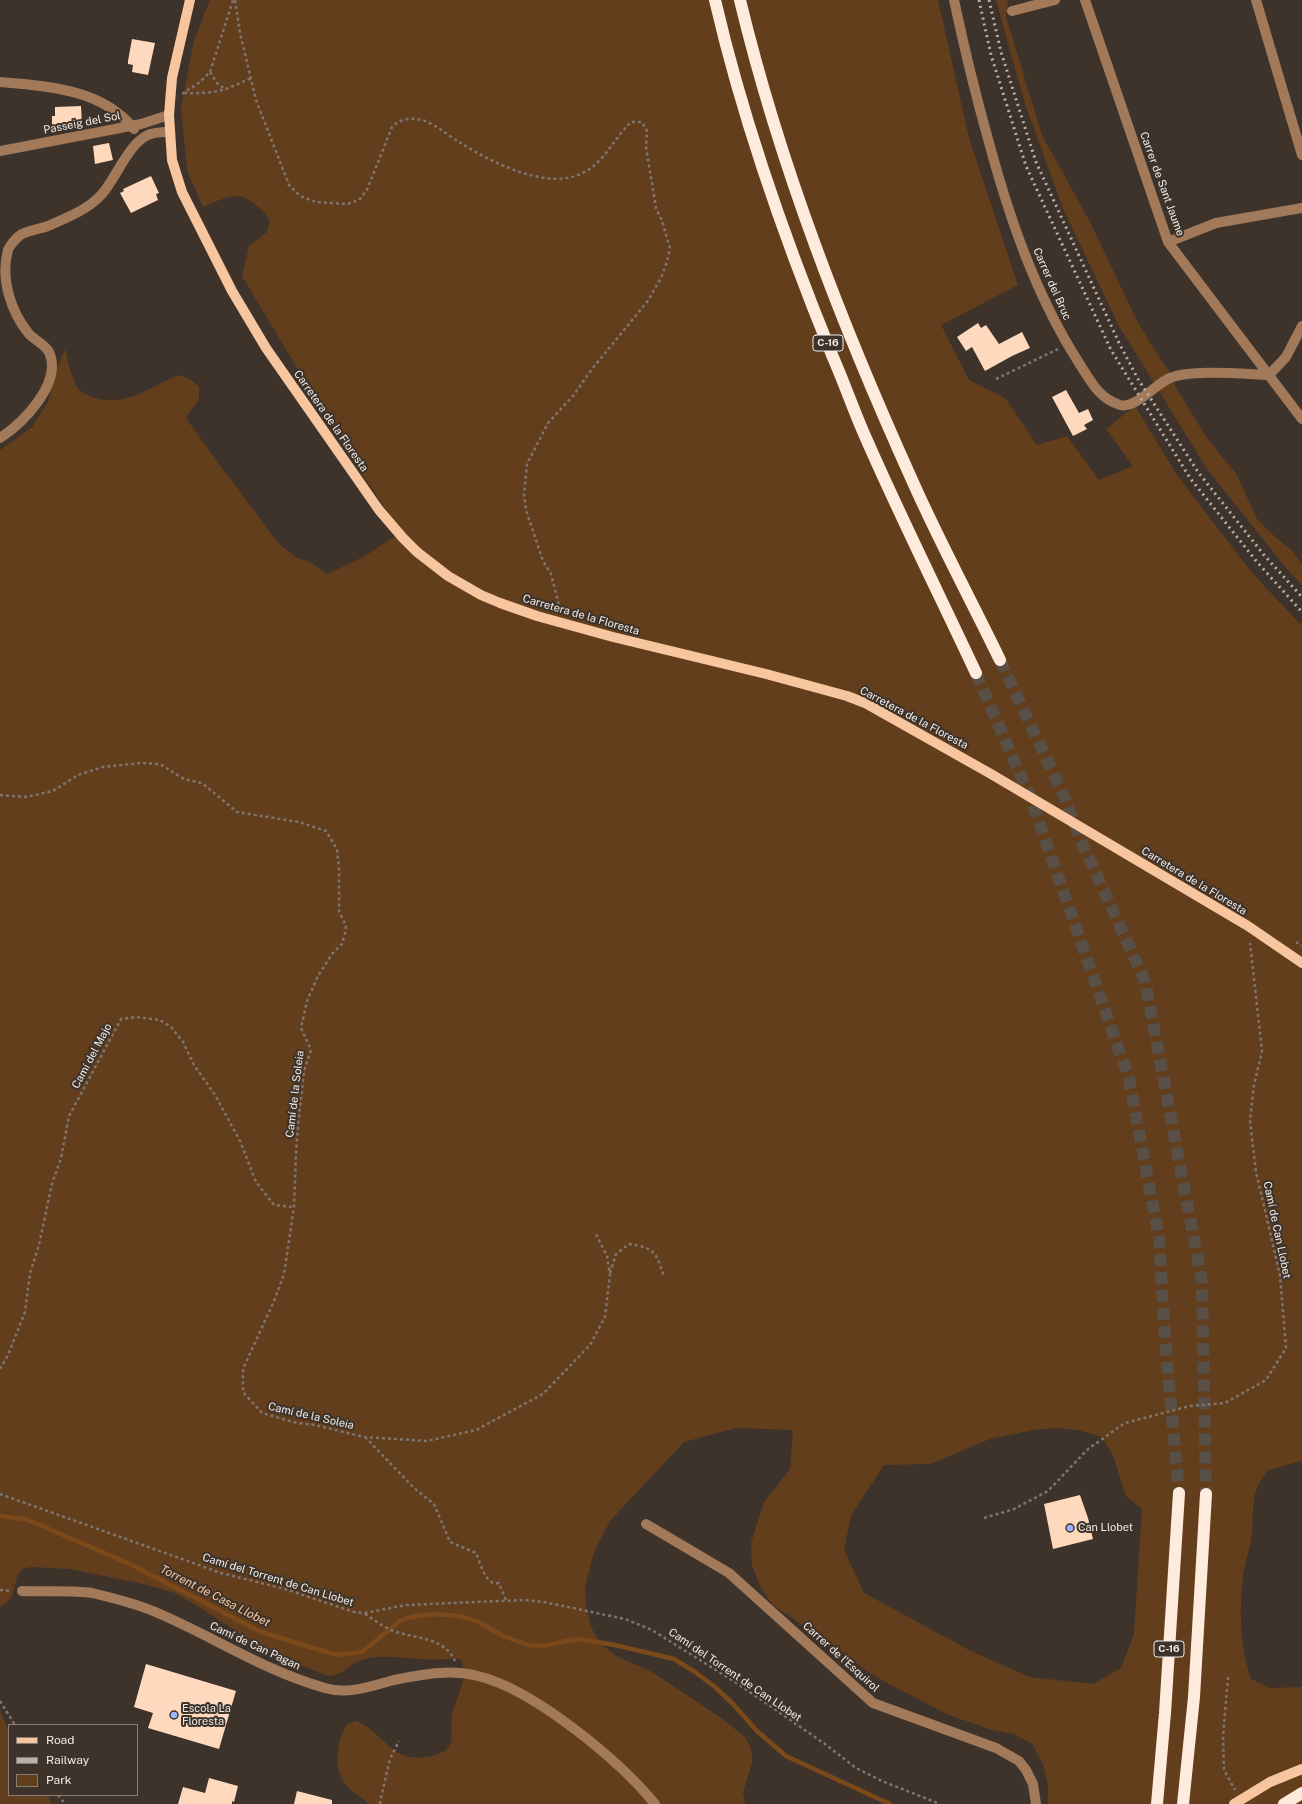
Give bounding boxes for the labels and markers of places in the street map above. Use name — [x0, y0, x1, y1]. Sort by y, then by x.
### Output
place label: Can Llobet — [1078, 1521, 1133, 1535]
marker: Can Llobet — [1065, 1523, 1075, 1533]
place label: Escola La Floresta — [182, 1702, 231, 1728]
marker: Escola La Floresta — [169, 1710, 179, 1720]

